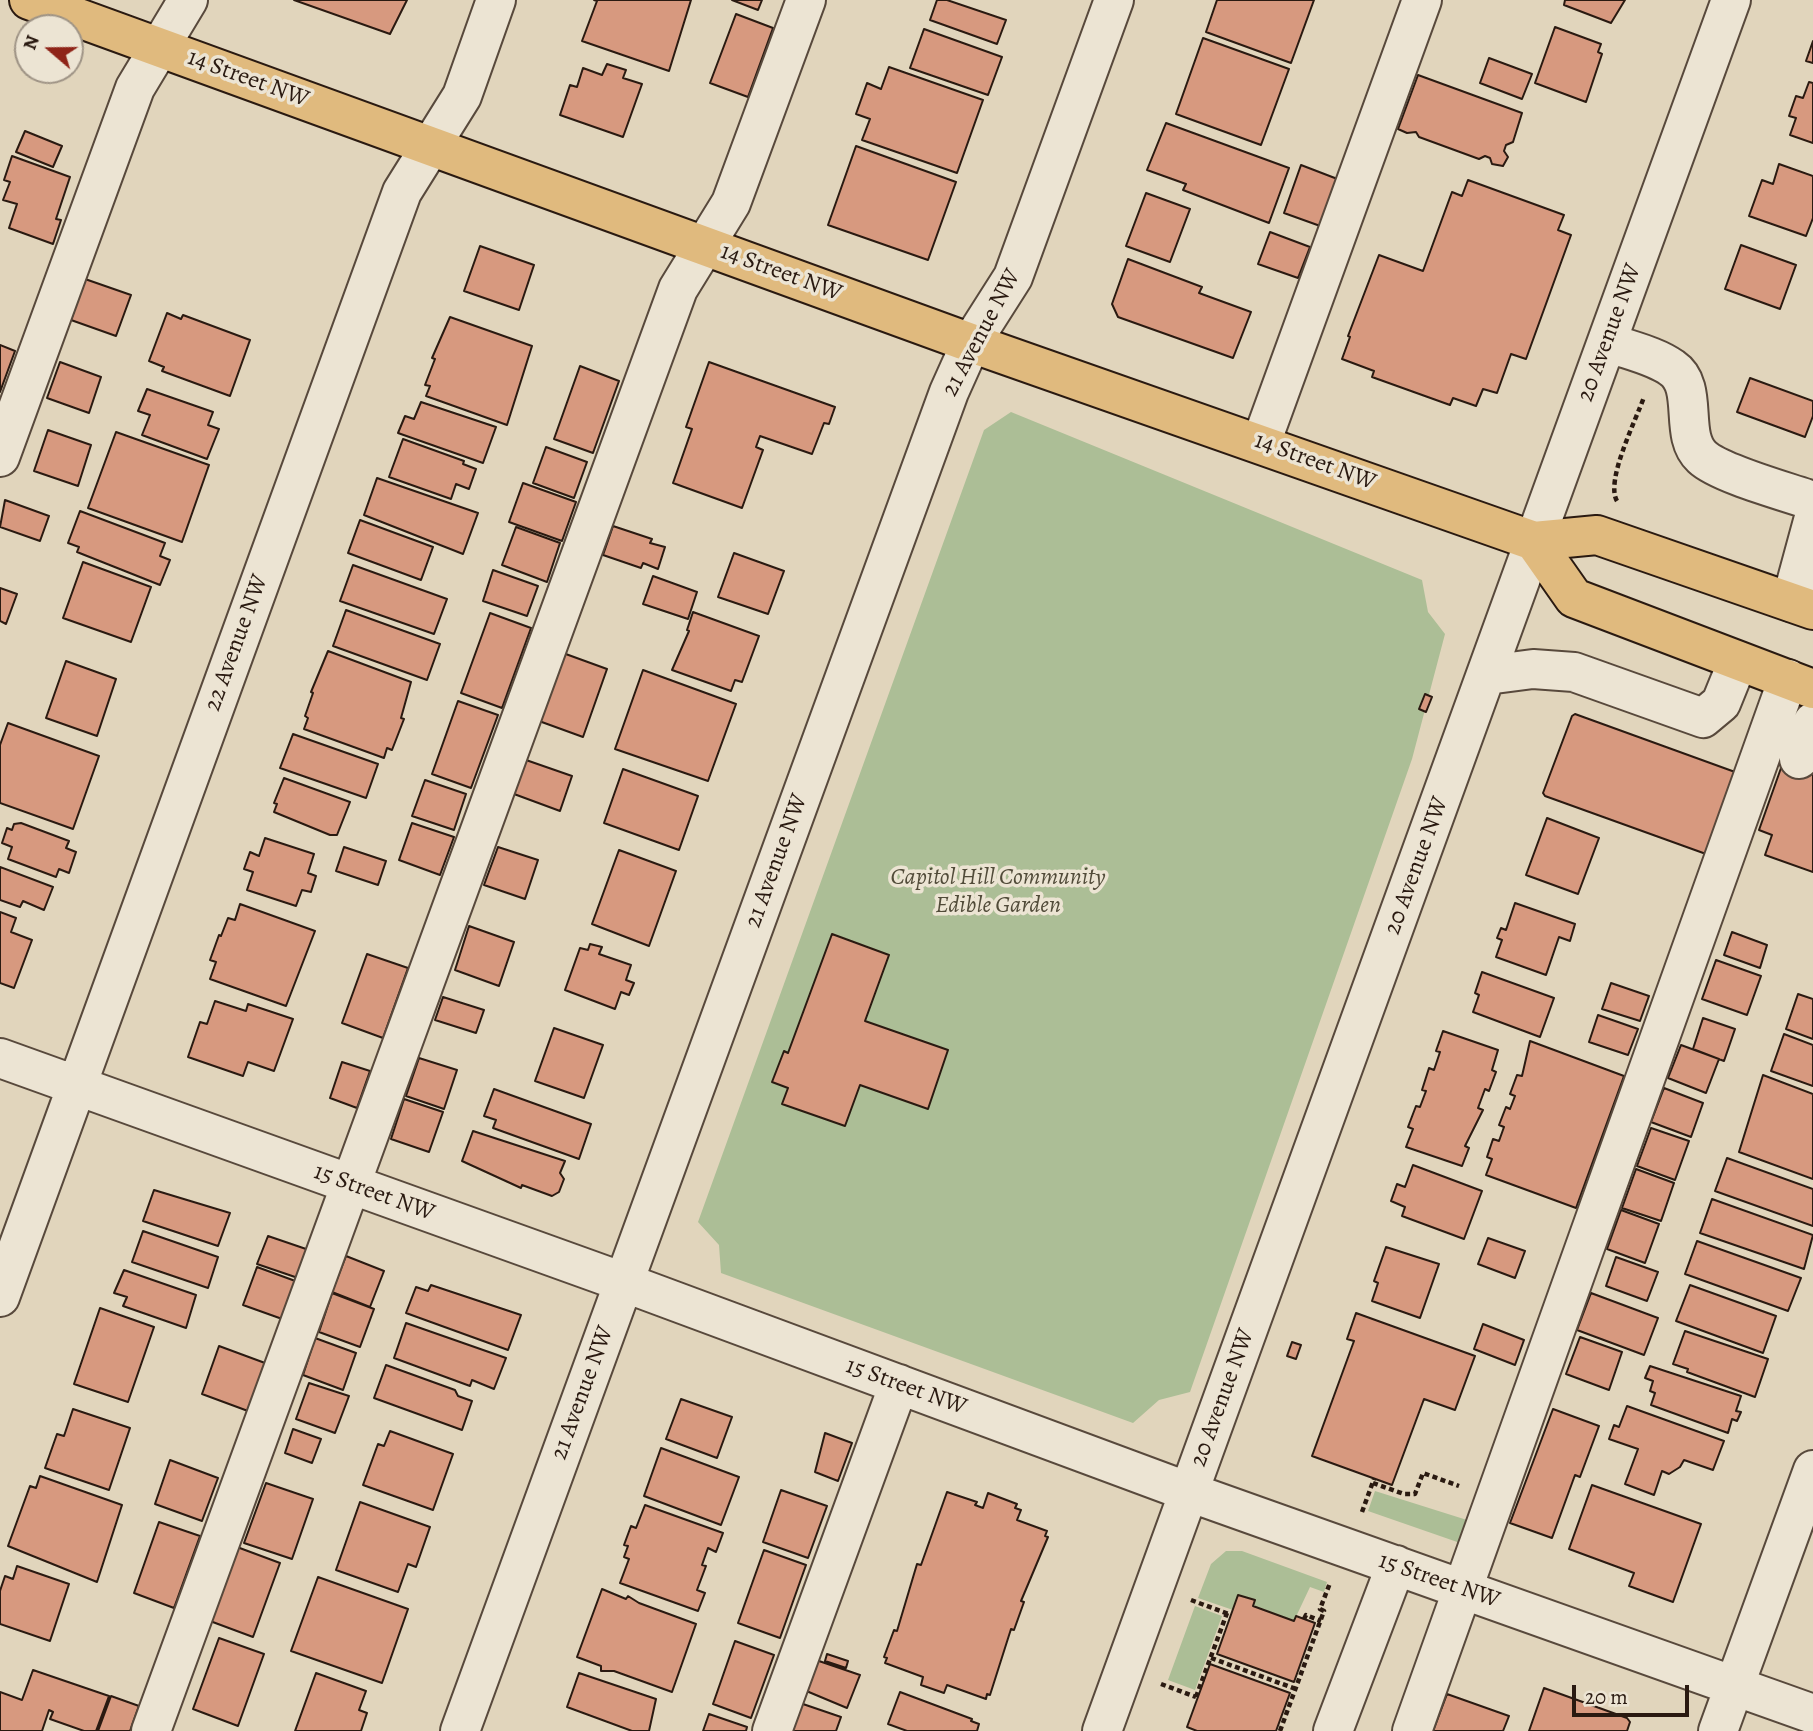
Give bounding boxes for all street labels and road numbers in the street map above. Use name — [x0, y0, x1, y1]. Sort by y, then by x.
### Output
street label: 14 Street NW — [183, 44, 313, 114]
street label: 14 Street NW — [716, 238, 846, 308]
street label: 20 Avenue NW — [1572, 260, 1648, 406]
street label: 21 Avenue NW — [936, 264, 1028, 402]
street label: 14 Street NW — [1250, 427, 1380, 497]
street label: 22 Avenue NW — [199, 571, 275, 715]
street label: 21 Avenue NW — [739, 790, 815, 932]
street label: 20 Avenue NW — [1379, 793, 1455, 939]
street label: 15 Street NW — [310, 1158, 438, 1228]
street label: 21 Avenue NW — [545, 1322, 621, 1464]
street label: 20 Avenue NW — [1185, 1325, 1261, 1471]
street label: 15 Street NW — [842, 1352, 970, 1422]
street label: 15 Street NW — [1374, 1547, 1504, 1615]

